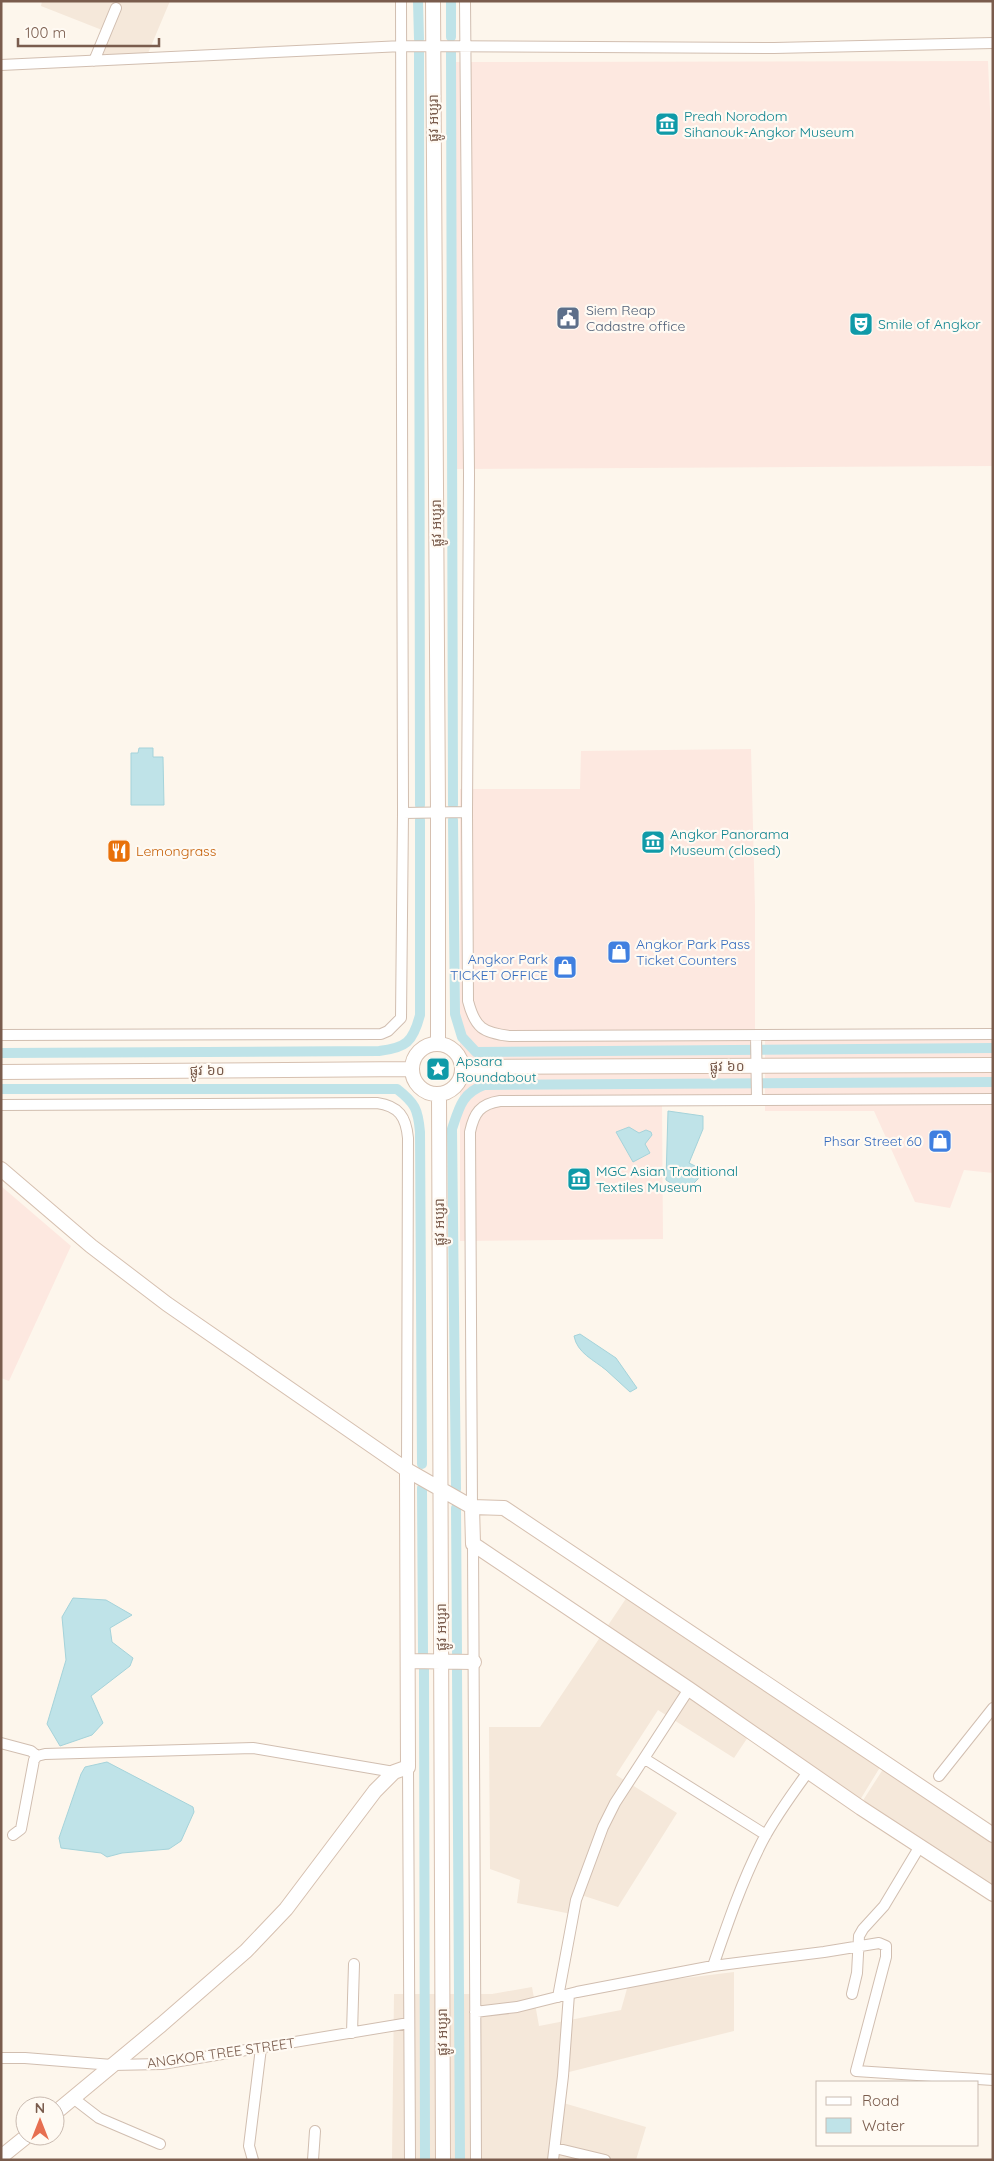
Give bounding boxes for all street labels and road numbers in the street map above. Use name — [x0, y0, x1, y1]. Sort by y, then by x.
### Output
street label: ផ្លូវ អប្សរា — [424, 94, 445, 142]
street label: ផ្លូវ អប្សរា — [427, 499, 448, 547]
street label: ផ្លូវ ៦០ — [709, 1057, 745, 1078]
street label: ផ្លូវ ៦០ — [189, 1061, 225, 1082]
street label: ផ្លូវ អប្សរា — [430, 1198, 451, 1246]
street label: ផ្លូវ អប្សរា — [432, 1603, 453, 1651]
street label: ផ្លូវ អប្សរា — [433, 2008, 454, 2056]
street label: ANGKOR TREE STREET — [146, 2034, 296, 2072]

